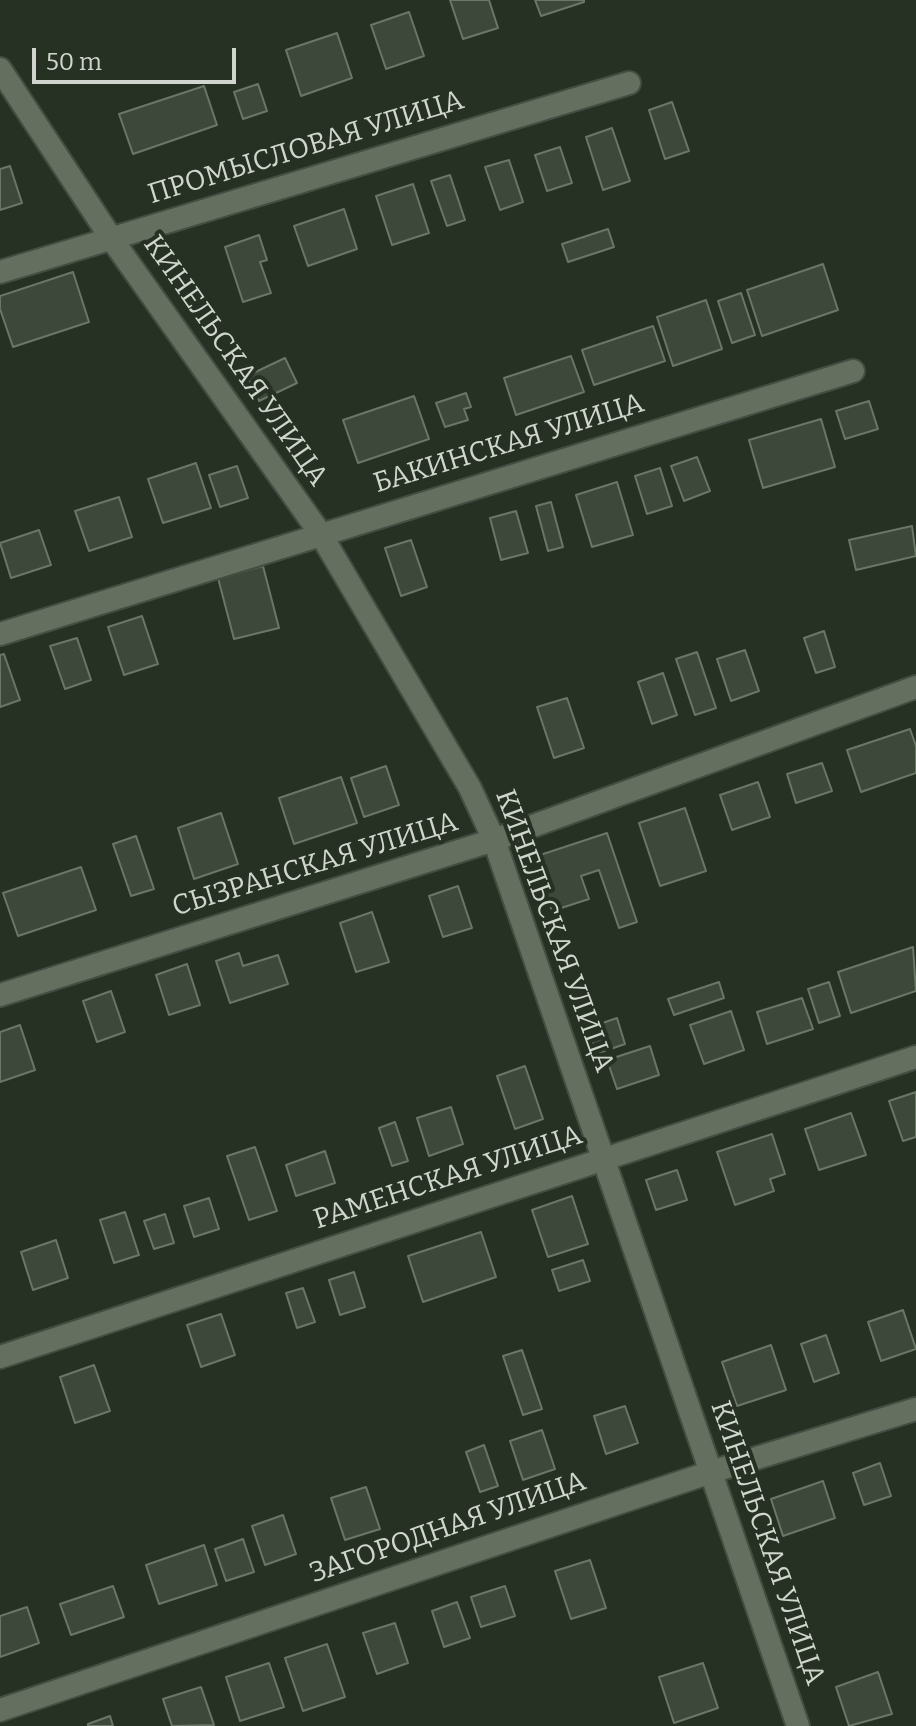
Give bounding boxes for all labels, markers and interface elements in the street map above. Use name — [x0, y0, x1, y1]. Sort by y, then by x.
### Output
scale bar — [36, 32, 240, 82]
text: 50 m — [46, 48, 102, 76]
street label: ПРОМЫСЛОВАЯ УЛИЦА — [144, 84, 468, 212]
street label: КИНЕЛЬСКАЯ УЛИЦА — [136, 229, 334, 493]
street label: БАКИНСКАЯ УЛИЦА — [370, 387, 648, 501]
street label: КИНЕЛЬСКАЯ УЛИЦА — [487, 785, 621, 1077]
street label: СЫЗРАНСКАЯ УЛИЦА — [168, 806, 462, 924]
street label: РАМЕНСКАЯ УЛИЦА — [310, 1119, 586, 1237]
street label: КИНЕЛЬСКАЯ УЛИЦА — [703, 1397, 831, 1689]
street label: ЗАГОРОДНАЯ УЛИЦА — [306, 1465, 590, 1591]

